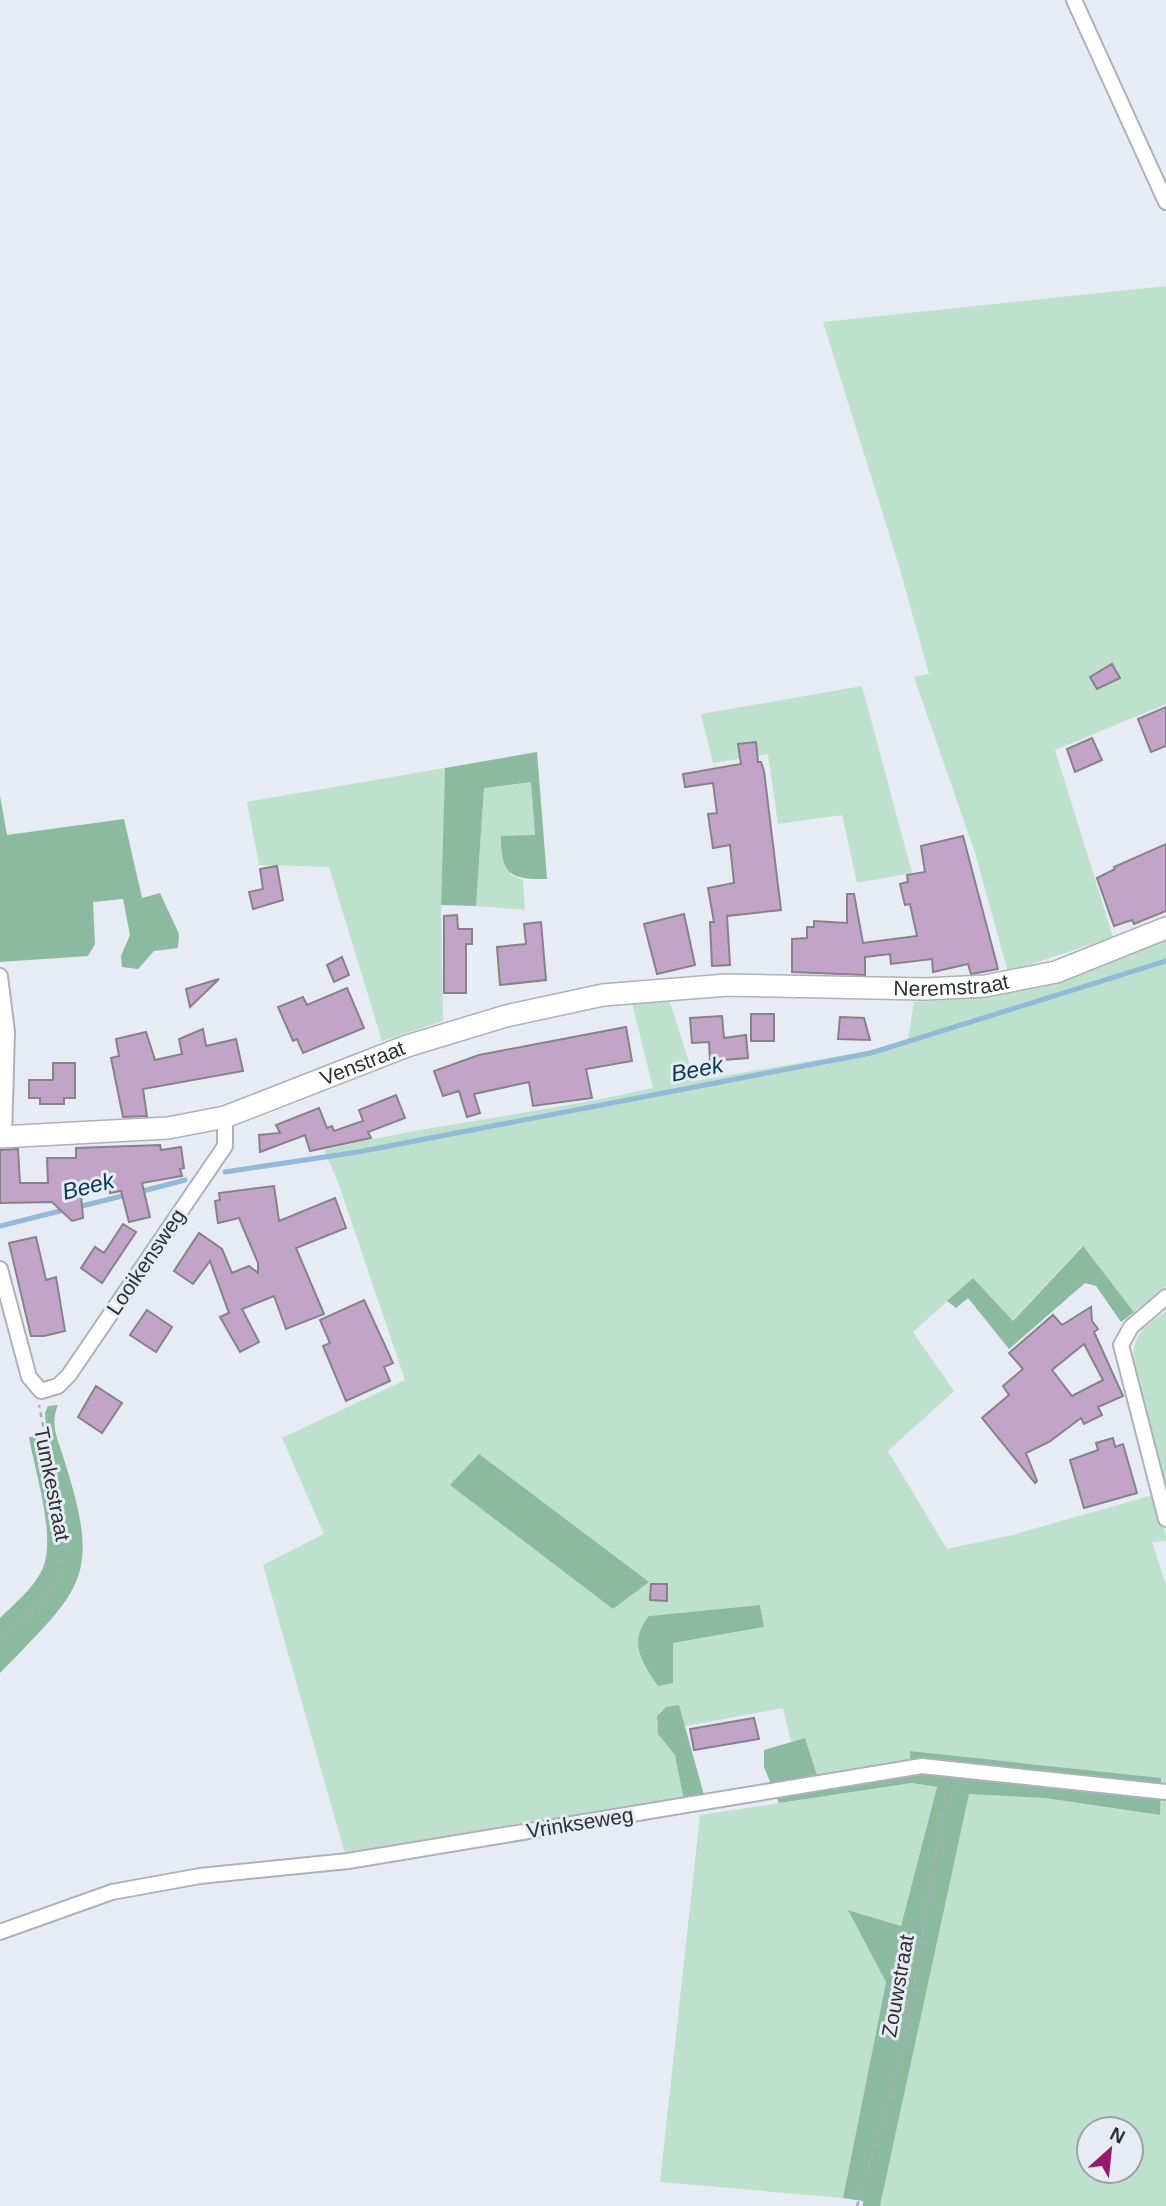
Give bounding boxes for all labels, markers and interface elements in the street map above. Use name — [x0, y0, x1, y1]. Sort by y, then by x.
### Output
street label: Neremstraat — [893, 970, 1011, 1000]
street label: Venstraat — [317, 1036, 408, 1090]
water label: Beek — [669, 1051, 727, 1087]
water label: Beek — [59, 1167, 118, 1205]
street label: Looikensweg — [102, 1204, 189, 1319]
street label: Tumkestraat — [30, 1425, 75, 1543]
street label: Vrinkseweg — [525, 1803, 635, 1842]
street label: Zouwstraat — [877, 1933, 918, 2039]
north arrow — [1075, 2115, 1145, 2185]
text: N — [1107, 2123, 1128, 2148]

